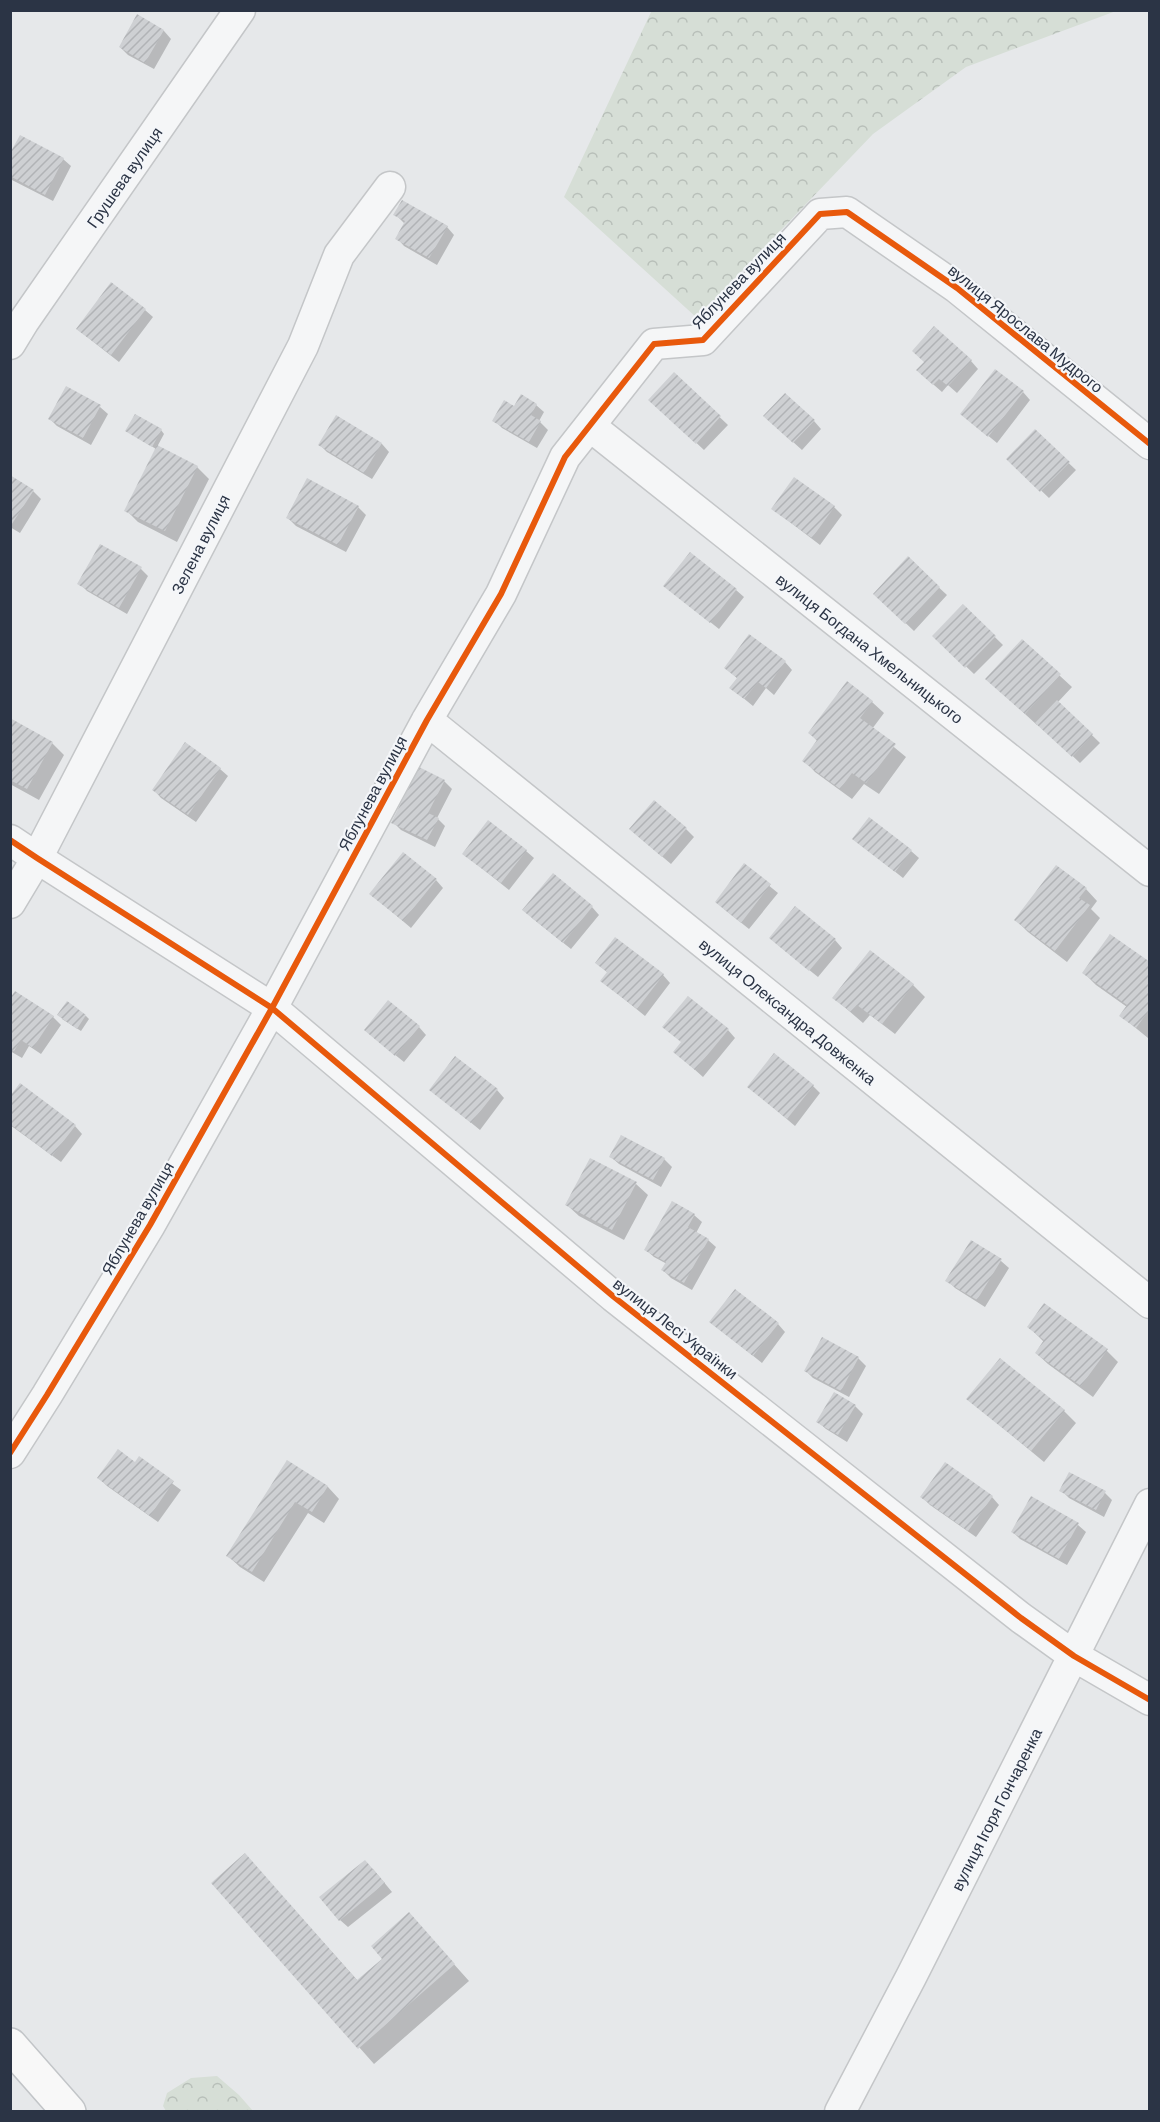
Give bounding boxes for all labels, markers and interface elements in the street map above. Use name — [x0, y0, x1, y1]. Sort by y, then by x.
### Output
street label: Грушева вулиця — [82, 123, 166, 231]
street label: Яблунева вулиця — [687, 228, 789, 332]
street label: вулиця Ярослава Мудрого — [945, 260, 1107, 396]
street label: Зелена вулиця — [167, 491, 233, 597]
street label: вулиця Богдана Хмельницького — [773, 569, 967, 727]
street label: Яблунева вулиця — [334, 732, 410, 854]
street label: вулиця Олександра Довженка — [696, 934, 880, 1088]
street label: Яблунева вулиця — [97, 1158, 177, 1278]
street label: вулиця Лесі Українки — [610, 1274, 742, 1382]
street label: вулиця Ігоря Гончаренка — [947, 1724, 1045, 1893]

